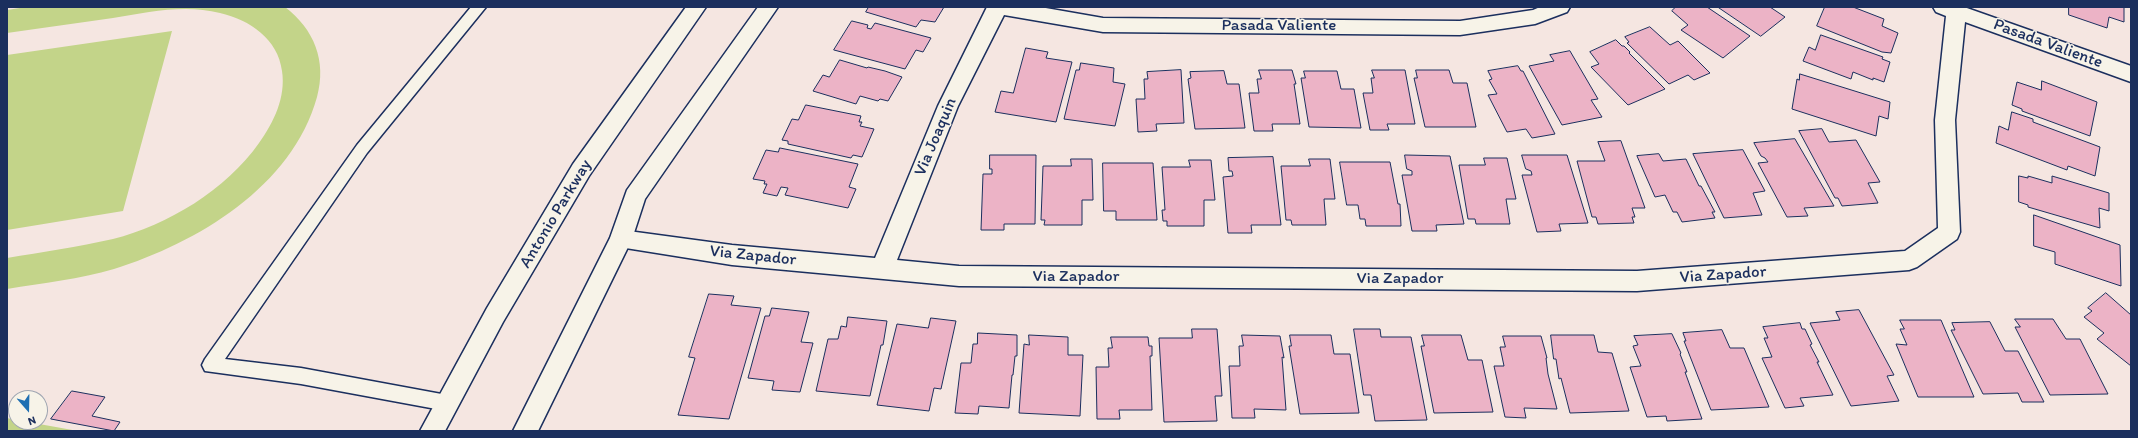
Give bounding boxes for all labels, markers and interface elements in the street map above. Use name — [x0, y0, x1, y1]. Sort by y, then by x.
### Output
street label: Pasada Valiente — [1991, 15, 2105, 73]
street label: Pasada Valiente — [1222, 16, 1336, 36]
street label: Via Joaquin — [910, 95, 962, 179]
street label: Antonio Parkway — [515, 156, 597, 272]
street label: Via Zapador — [709, 241, 797, 271]
street label: Via Zapador — [1679, 262, 1767, 288]
street label: Via Zapador — [1033, 267, 1119, 287]
street label: Via Zapador — [1357, 269, 1443, 289]
north arrow — [8, 390, 48, 430]
text: N — [26, 413, 38, 428]

